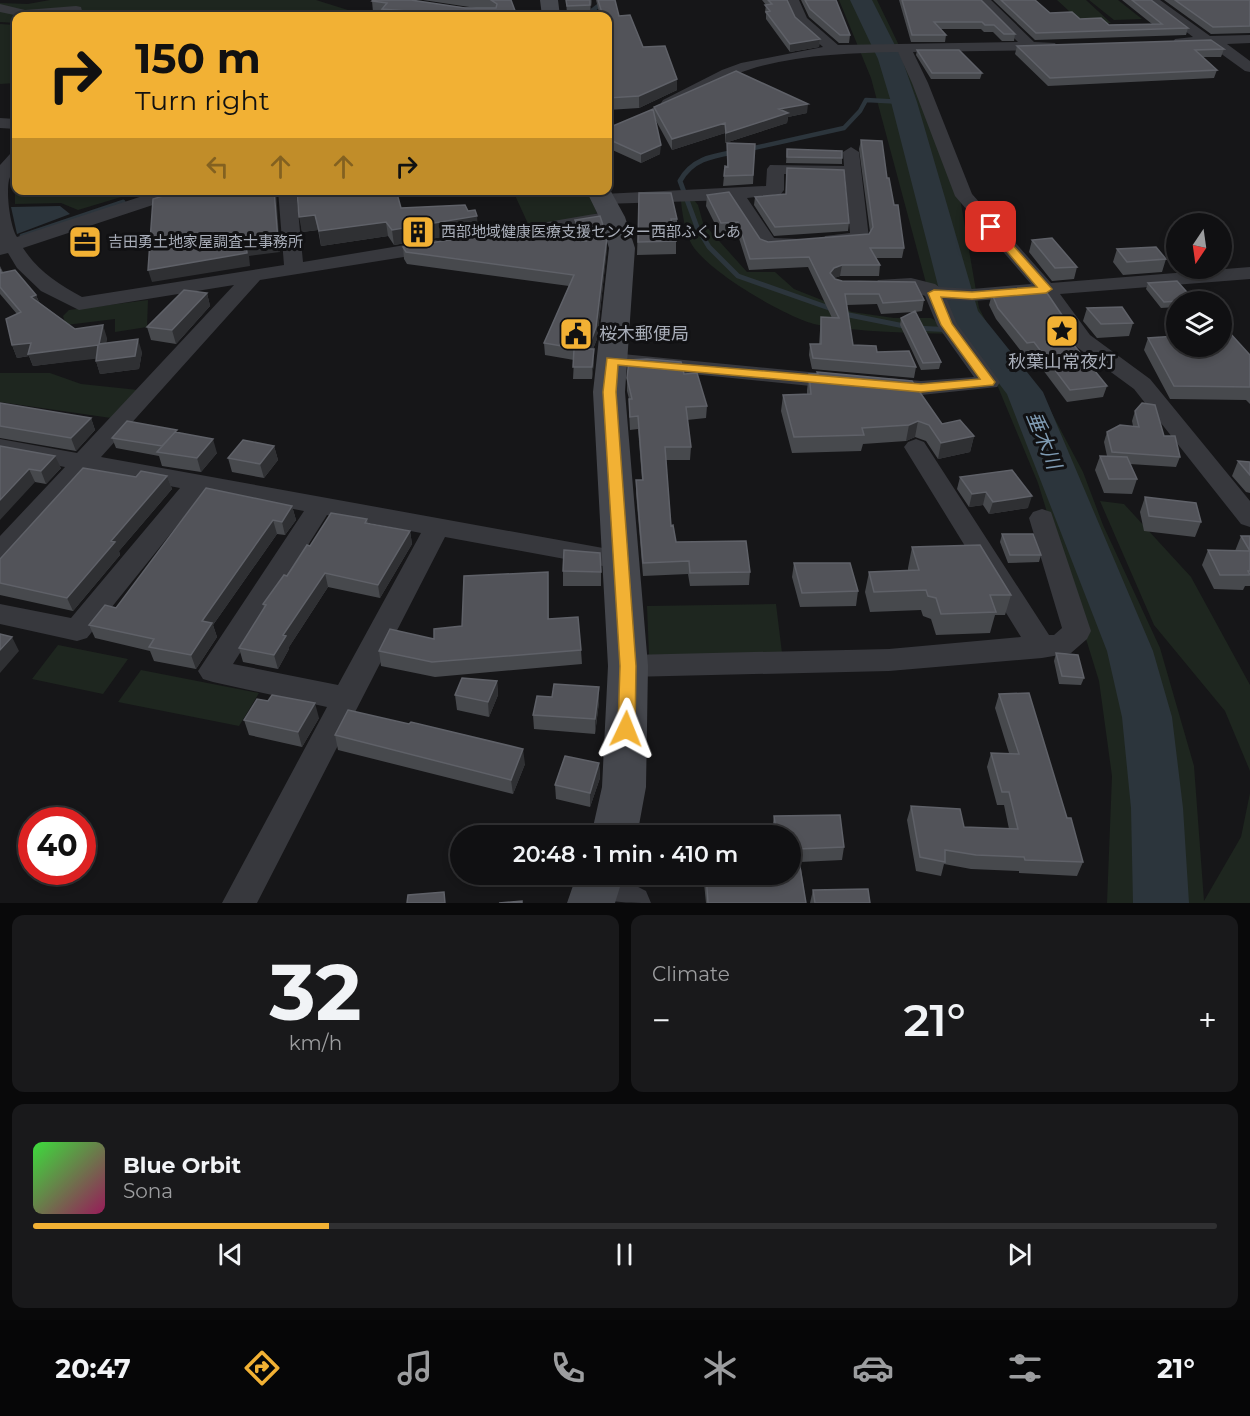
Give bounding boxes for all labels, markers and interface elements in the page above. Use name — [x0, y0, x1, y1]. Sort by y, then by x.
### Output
text: 150 m — [135, 32, 261, 84]
icon: right — [36, 36, 114, 114]
text: Turn right — [135, 84, 270, 117]
icon: left — [201, 150, 234, 183]
icon: ahead — [264, 150, 297, 183]
icon: ahead — [327, 150, 360, 183]
icon: right — [390, 150, 423, 183]
pin — [965, 201, 1016, 252]
icon: arrive — [974, 210, 1007, 243]
north arrow — [1166, 213, 1232, 279]
map controls — [1166, 213, 1232, 357]
building icon: 西部地域健康医療支援センター西部ふくしあ — [400, 214, 436, 250]
place label: 西部地域健康医療支援センター西部ふくしあ — [441, 222, 741, 241]
office icon: 吉田勇土地家屋調査士事務所 — [67, 224, 103, 260]
place label: 吉田勇土地家屋調査士事務所 — [108, 232, 303, 251]
button: layers — [1166, 291, 1232, 357]
place icon: 秋葉山常夜灯 — [1044, 313, 1080, 349]
public building icon: 桜木郵便局 — [558, 316, 594, 352]
place label: 桜木郵便局 — [599, 323, 689, 345]
place label: 秋葉山常夜灯 — [1008, 351, 1116, 373]
water label: 垂木川 — [1022, 408, 1067, 474]
position arrow — [594, 697, 658, 761]
speed limit sign: 40 — [18, 807, 96, 885]
text: 20:48 · 1 min · 410 m — [513, 841, 738, 868]
text: 32 — [270, 944, 361, 1040]
text: Climate — [652, 962, 730, 986]
text: 21° — [903, 992, 966, 1047]
text: − — [652, 1000, 671, 1040]
text: + — [1198, 1000, 1217, 1040]
text: km/h — [289, 1031, 342, 1055]
text: Blue Orbit — [123, 1152, 241, 1179]
text: Sona — [123, 1179, 173, 1203]
icon: previous — [214, 1238, 247, 1271]
icon: pause — [608, 1238, 641, 1271]
icon: next — [1003, 1238, 1036, 1271]
icon: directions — [241, 1347, 283, 1389]
icon: music — [394, 1347, 436, 1389]
icon: phone — [547, 1347, 589, 1389]
icon: climate — [699, 1347, 741, 1389]
icon: car — [852, 1347, 894, 1389]
icon: filters — [1004, 1347, 1046, 1389]
text: 20:47 — [55, 1352, 131, 1385]
text: 21° — [1157, 1352, 1195, 1385]

